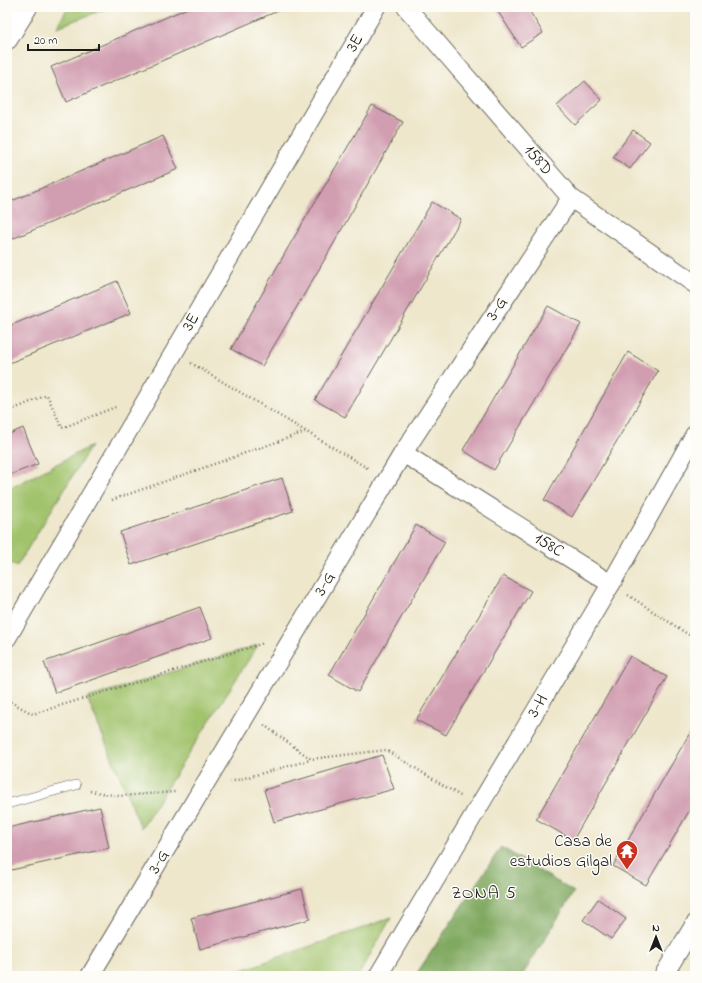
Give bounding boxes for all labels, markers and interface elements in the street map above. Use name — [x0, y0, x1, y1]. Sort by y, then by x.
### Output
scale bar — [28, 26, 99, 52]
street label: 3E — [340, 29, 370, 57]
text: 20 m — [34, 32, 57, 50]
street label: 158D — [517, 139, 559, 181]
street label: 3-G — [480, 292, 514, 326]
street label: 3E — [176, 308, 206, 336]
street label: 158C — [529, 526, 569, 564]
street label: 3-G — [308, 567, 342, 601]
street label: 3-H — [521, 689, 555, 722]
place label: Casa de estudios Gilgal — [510, 829, 612, 876]
temple icon: Casa de estudios Gilgal — [614, 838, 640, 871]
street label: 3-G — [142, 845, 176, 879]
district label: ZONA 5 — [451, 881, 517, 907]
north arrow — [636, 917, 676, 957]
text: N — [652, 920, 660, 936]

